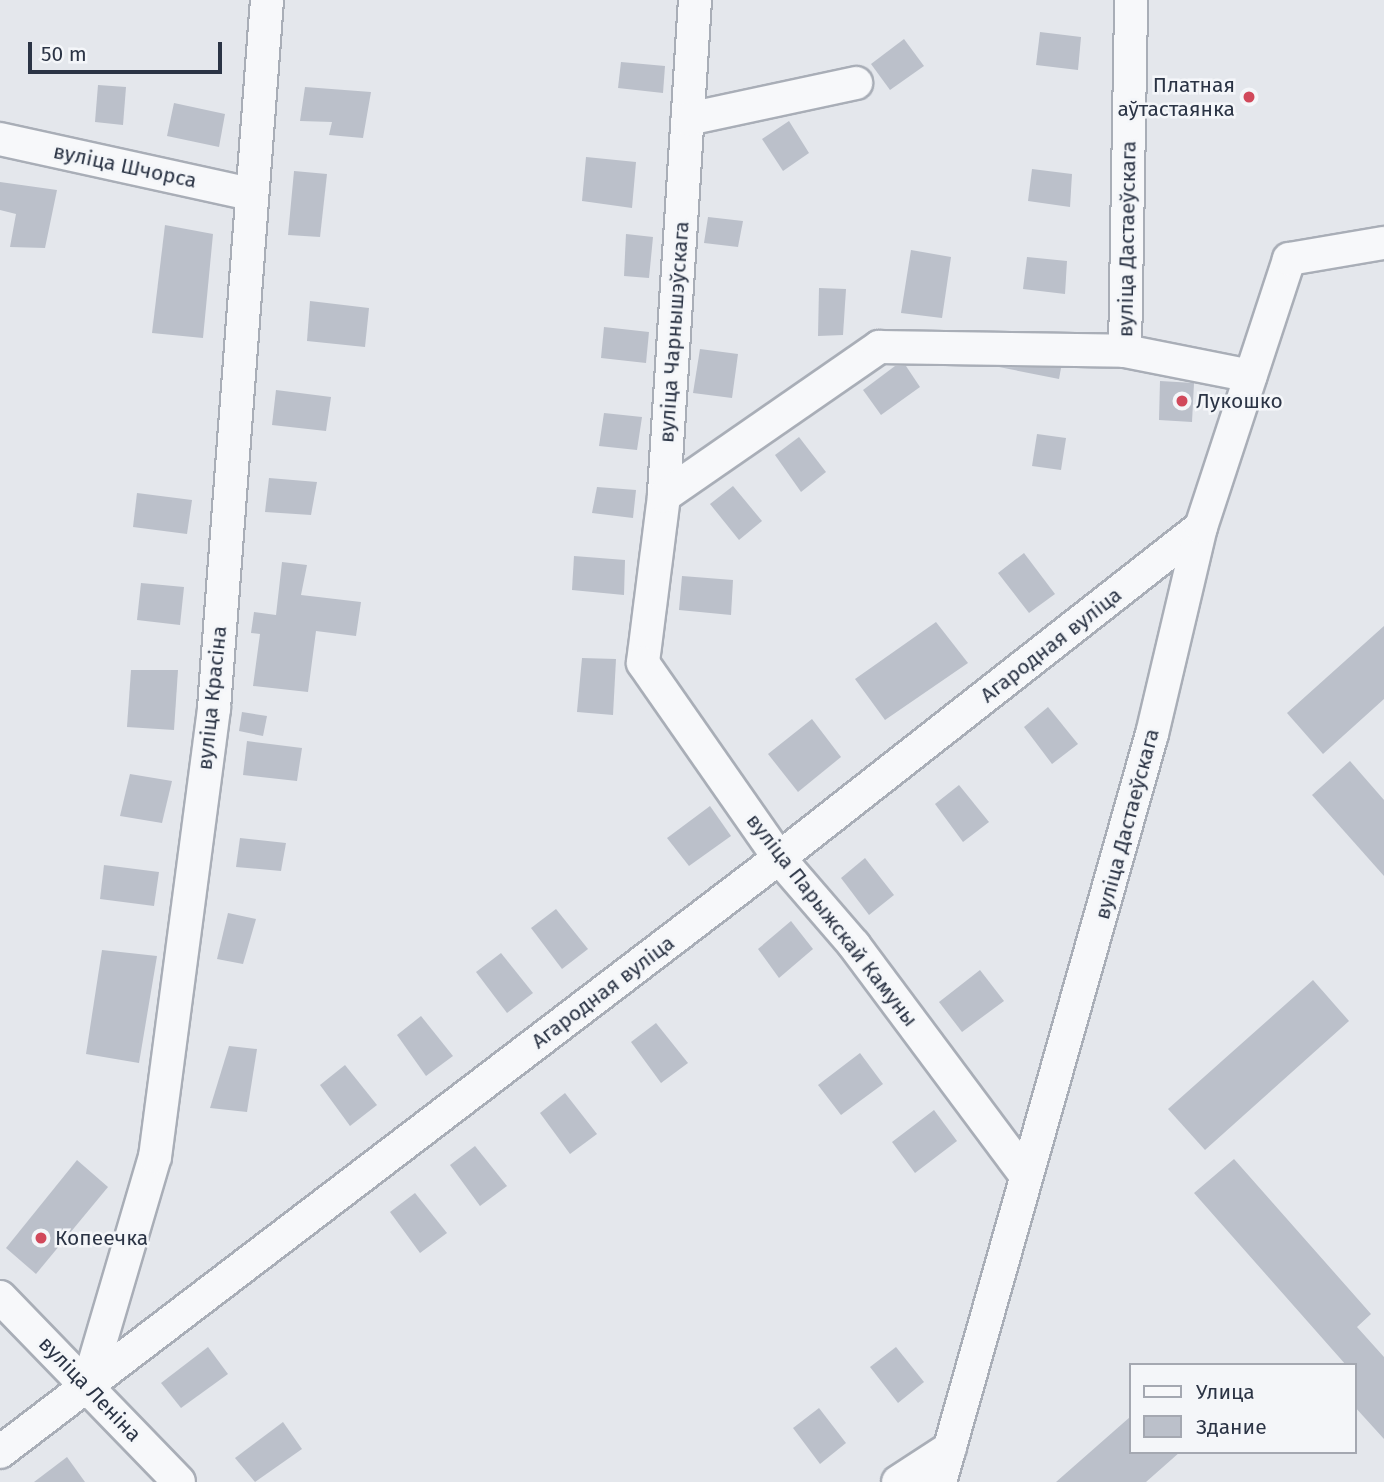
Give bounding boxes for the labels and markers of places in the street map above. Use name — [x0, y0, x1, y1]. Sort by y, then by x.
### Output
place label: Платная аўтастаянка — [1117, 72, 1235, 122]
marker: Платная аўтастаянка — [1241, 89, 1257, 105]
place label: Лукошко — [1196, 388, 1283, 414]
marker: Лукошко — [1174, 393, 1190, 409]
place label: Копеечка — [55, 1225, 148, 1251]
marker: Копеечка — [33, 1230, 49, 1246]

